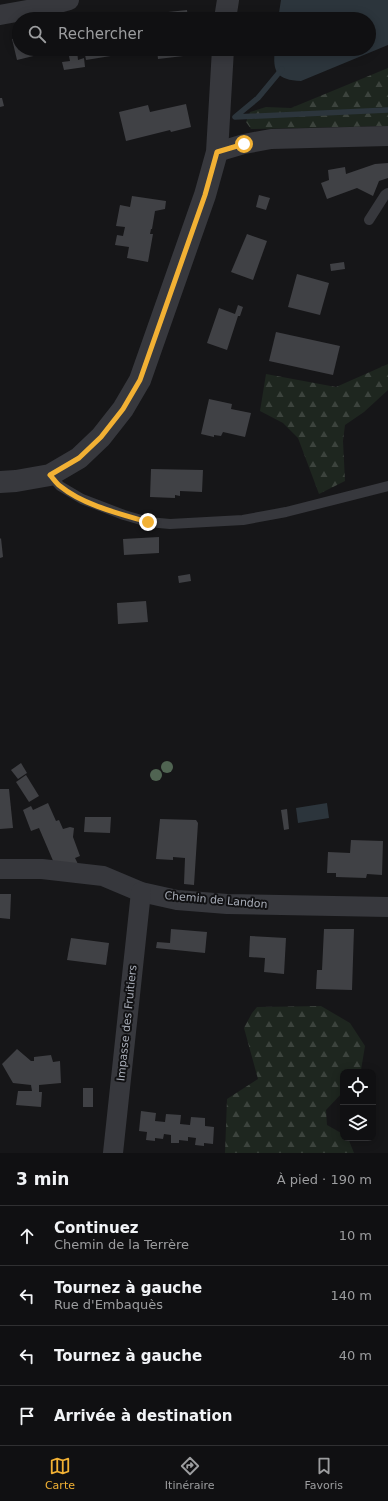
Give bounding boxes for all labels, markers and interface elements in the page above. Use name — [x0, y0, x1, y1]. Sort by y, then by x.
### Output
search box — [12, 12, 376, 56]
icon: search — [26, 23, 48, 45]
text: Rechercher — [58, 25, 143, 43]
route start — [235, 135, 253, 153]
route end — [139, 513, 157, 531]
street label: Chemin de Landon — [164, 889, 268, 911]
street label: Impasse des Fruitiers — [114, 964, 140, 1082]
map controls — [340, 1069, 376, 1141]
button: locate — [340, 1069, 376, 1105]
button: layers — [340, 1105, 376, 1141]
text: 3 min — [16, 1169, 69, 1189]
text: À pied · 190 m — [277, 1172, 372, 1187]
text: Continuez — [54, 1219, 139, 1237]
icon: ahead — [16, 1225, 38, 1247]
text: 10 m — [339, 1228, 372, 1243]
text: Chemin de la Terrère — [54, 1237, 189, 1252]
text: Tournez à gauche — [54, 1279, 202, 1297]
icon: left — [16, 1285, 38, 1307]
text: 140 m — [330, 1288, 372, 1303]
text: Rue d'Embaquès — [54, 1297, 163, 1312]
icon: left — [16, 1345, 38, 1367]
text: Tournez à gauche — [54, 1347, 202, 1365]
text: 40 m — [339, 1348, 372, 1363]
icon: arrive — [16, 1405, 38, 1427]
text: Arrivée à destination — [54, 1407, 232, 1425]
tab: Carte — [45, 1455, 75, 1492]
tab: Itinéraire — [165, 1455, 215, 1492]
tab: Favoris — [304, 1455, 343, 1492]

